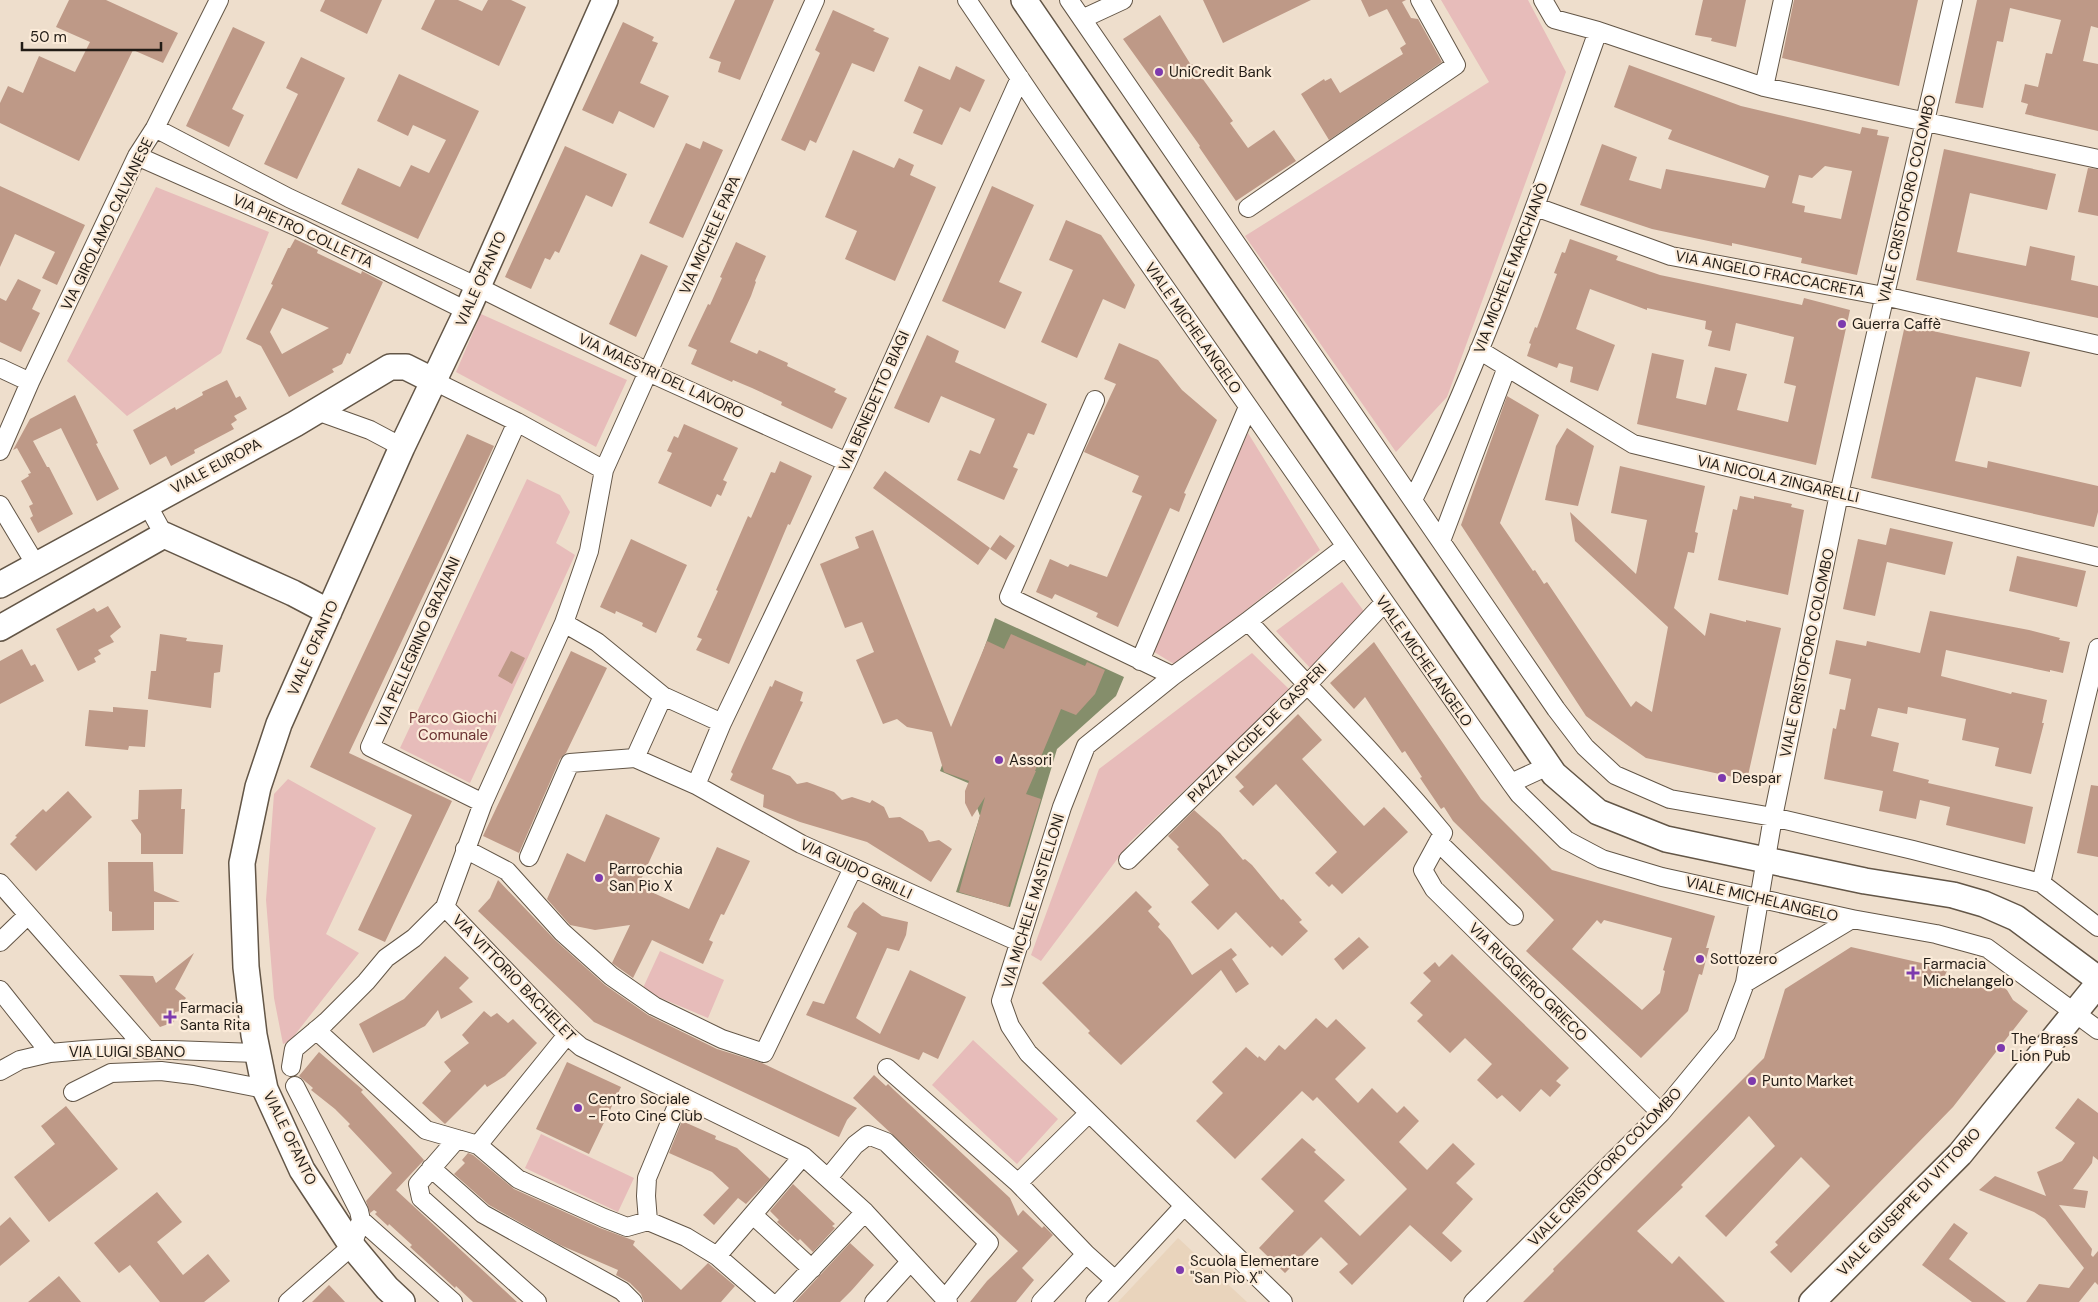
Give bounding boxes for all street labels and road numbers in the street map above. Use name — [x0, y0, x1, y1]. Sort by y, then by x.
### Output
street label: VIALE CRISTOFORO COLOMBO — [1873, 93, 1941, 305]
street label: VIA GIROLAMO CALVANESE — [56, 134, 158, 314]
street label: VIA MICHELE PAPA — [675, 172, 745, 298]
street label: VIA MICHELE MARCHIANÒ — [1469, 180, 1553, 356]
street label: VIA PIETRO COLLETTA — [229, 190, 377, 272]
street label: VIALE OFANTO — [451, 228, 511, 330]
street label: VIA ANGELO FRACCACRETA — [1674, 246, 1866, 302]
street label: VIALE MICHELANGELO — [1140, 258, 1246, 398]
street label: VIA BENEDETTO BIAGI — [834, 328, 914, 474]
street label: VIA MAESTRI DEL LAVORO — [575, 329, 747, 423]
street label: VIALE EUROPA — [167, 434, 265, 498]
street label: VIA NICOLA ZINGARELLI — [1695, 451, 1861, 507]
street label: VIALE CRISTOFORO COLOMBO — [1775, 547, 1839, 759]
street label: VIA PELLEGRINO GRAZIANI — [371, 554, 465, 730]
street label: VIALE MICHELANGELO — [1371, 591, 1477, 731]
street label: VIALE OFANTO — [283, 597, 343, 699]
street label: PIAZZA ALCIDE DE GASPERI — [1183, 659, 1331, 807]
street label: VIA MICHELE MASTELLONI — [997, 811, 1069, 991]
street label: VIA GUIDO GRILLI — [797, 834, 915, 904]
street label: VIALE MICHELANGELO — [1684, 872, 1840, 926]
street label: VIA VITTORIO BACHELET — [448, 910, 580, 1046]
street label: VIA RUGGIERO GRIECO — [1464, 918, 1592, 1046]
street label: VIA LUIGI SBANO — [69, 1042, 185, 1062]
street label: VIALE CRISTOFORO COLOMBO — [1524, 1083, 1686, 1251]
street label: VIALE OFANTO — [259, 1088, 321, 1188]
street label: VIALE GIUSEPPE DI VITTORIO — [1833, 1124, 1985, 1280]

